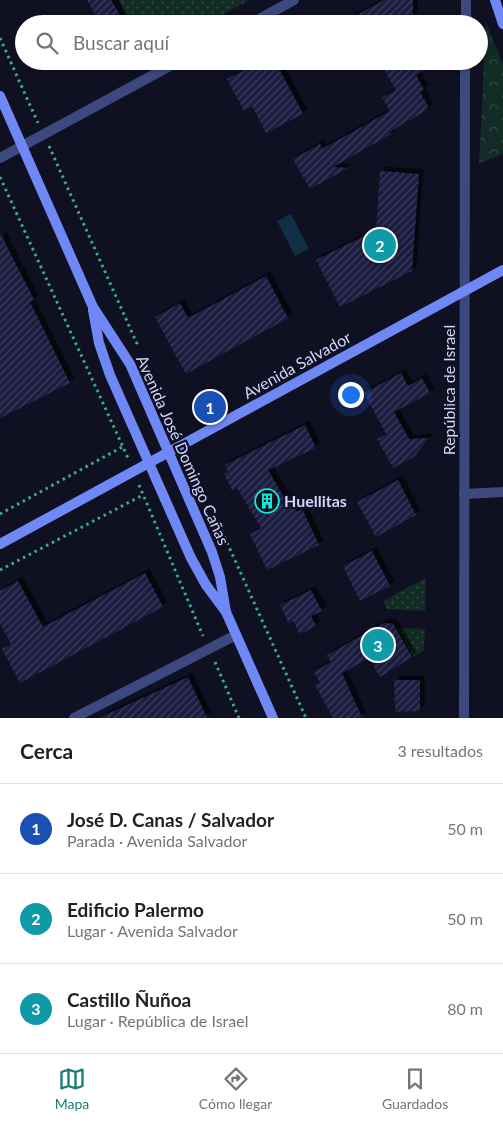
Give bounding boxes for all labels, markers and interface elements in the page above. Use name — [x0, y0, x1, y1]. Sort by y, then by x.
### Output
search box — [15, 15, 488, 70]
icon: search — [33, 29, 61, 57]
text: Buscar aquí — [73, 31, 169, 54]
pin: 2 — [364, 226, 396, 264]
street label: República de Israel — [439, 325, 458, 455]
street label: Avenida Salvador — [239, 327, 354, 402]
street label: Avenida José Domingo Cañas — [133, 352, 234, 548]
your location — [338, 382, 364, 408]
pin: 1 — [194, 388, 226, 426]
building icon: Huellitas — [254, 488, 280, 514]
place label: Huellitas — [284, 491, 347, 510]
pin: 3 — [362, 626, 394, 664]
text: Cerca — [20, 738, 73, 763]
text: 3 resultados — [397, 741, 483, 760]
text: José D. Canas / Salvador — [67, 808, 274, 831]
text: 1 — [31, 819, 41, 838]
text: 50 m — [447, 819, 483, 838]
text: Parada · Avenida Salvador — [67, 831, 247, 850]
text: Edificio Palermo — [67, 898, 204, 921]
text: 2 — [31, 909, 41, 928]
text: 50 m — [447, 909, 483, 928]
text: Lugar · Avenida Salvador — [67, 921, 238, 940]
text: Castillo Ñuñoa — [67, 988, 191, 1011]
text: 3 — [31, 999, 41, 1018]
text: 80 m — [447, 999, 483, 1018]
text: Lugar · República de Israel — [67, 1011, 248, 1030]
tab: Mapa — [55, 1065, 89, 1112]
tab: Cómo llegar — [199, 1065, 272, 1112]
tab: Guardados — [382, 1065, 448, 1112]

